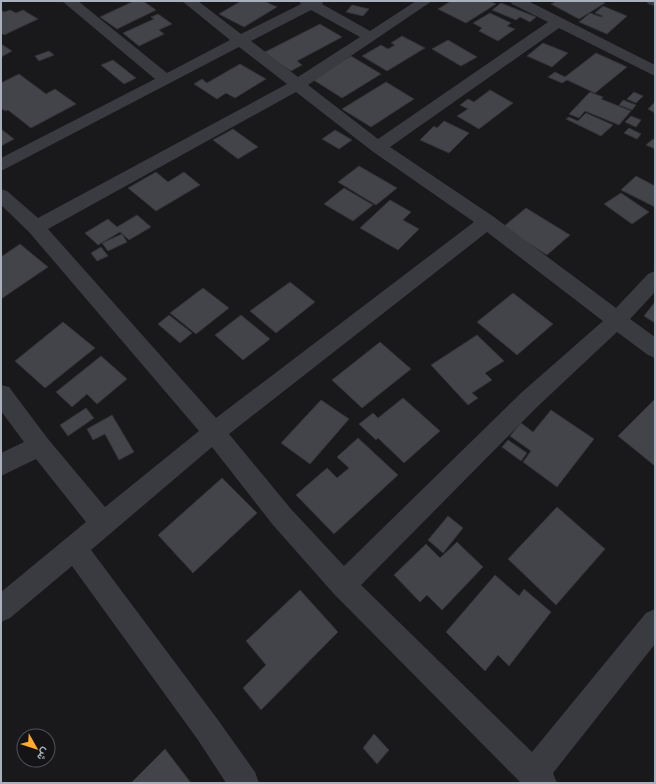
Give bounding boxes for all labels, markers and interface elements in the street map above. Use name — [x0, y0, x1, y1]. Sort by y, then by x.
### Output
north arrow — [16, 728, 56, 768]
text: ش — [34, 745, 53, 764]

